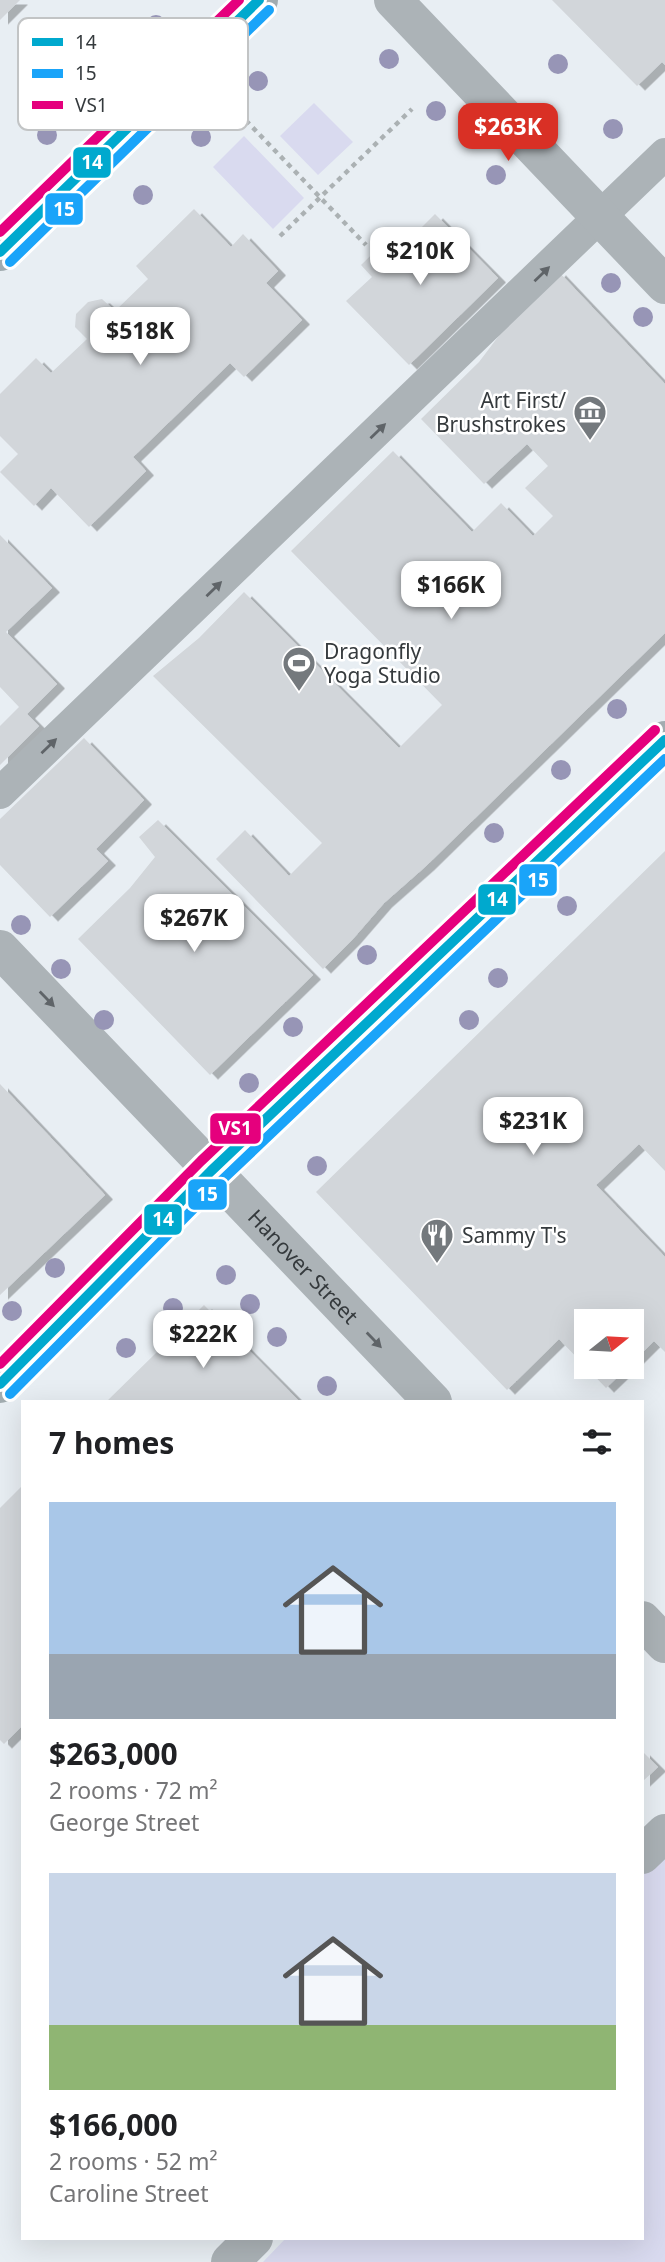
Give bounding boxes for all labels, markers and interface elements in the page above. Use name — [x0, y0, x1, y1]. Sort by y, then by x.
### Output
legend — [18, 18, 248, 130]
text: 14 — [75, 29, 97, 55]
text: 15 — [75, 60, 97, 86]
text: VS1 — [75, 92, 108, 118]
pin: $263K — [459, 104, 557, 163]
text: $263K — [474, 110, 542, 142]
line badge: 14 — [72, 146, 112, 179]
text: 14 — [81, 149, 103, 175]
line badge: 15 — [44, 192, 84, 226]
text: 15 — [53, 196, 75, 222]
pin: $210K — [371, 228, 469, 287]
text: $210K — [386, 234, 454, 266]
one-way arrow — [533, 266, 550, 282]
pin: $518K — [91, 308, 189, 367]
text: $518K — [106, 314, 174, 346]
place label: Art First/ Brushstrokes — [436, 386, 566, 438]
museum icon: Art First/ Brushstrokes — [571, 393, 609, 442]
one-way arrow — [369, 424, 386, 440]
pin: $166K — [402, 562, 500, 621]
text: $166K — [417, 568, 485, 600]
one-way arrow — [205, 580, 222, 597]
place label: Dragonfly Yoga Studio — [324, 637, 441, 689]
sports icon: Dragonfly Yoga Studio — [280, 644, 318, 693]
one-way arrow — [40, 739, 57, 755]
line badge: 15 — [518, 863, 558, 897]
text: 15 — [527, 867, 549, 893]
line badge: 14 — [477, 883, 517, 916]
text: 14 — [486, 886, 508, 912]
pin: $267K — [145, 894, 243, 954]
text: $267K — [160, 901, 228, 933]
one-way arrow — [39, 990, 55, 1007]
pin: $231K — [484, 1098, 582, 1157]
text: $231K — [499, 1104, 567, 1136]
line badge: VS1 — [209, 1112, 262, 1145]
text: VS1 — [218, 1115, 252, 1141]
line badge: 15 — [187, 1178, 228, 1211]
text: 15 — [196, 1181, 218, 1207]
line badge: 14 — [143, 1203, 183, 1236]
street label: Hanover Street — [242, 1203, 365, 1330]
text: 14 — [152, 1206, 174, 1232]
restaurant icon: Sammy T's — [418, 1216, 456, 1265]
place label: Sammy T's — [462, 1221, 567, 1249]
north arrow — [574, 1309, 644, 1379]
map controls — [574, 1309, 644, 1379]
pin: $222K — [154, 1310, 252, 1370]
text: $222K — [169, 1317, 237, 1349]
one-way arrow — [365, 1331, 381, 1348]
text: 7 homes — [49, 1422, 174, 1463]
icon: filters — [578, 1423, 616, 1461]
icon: home — [270, 1547, 396, 1673]
text: $263,000 — [49, 1733, 178, 1774]
text: 2 rooms · 72 m² — [49, 1774, 218, 1806]
text: George Street — [49, 1806, 199, 1838]
icon: home — [270, 1918, 396, 2044]
text: $166,000 — [49, 2104, 178, 2145]
text: 2 rooms · 52 m² — [49, 2145, 218, 2177]
text: Caroline Street — [49, 2177, 209, 2209]

